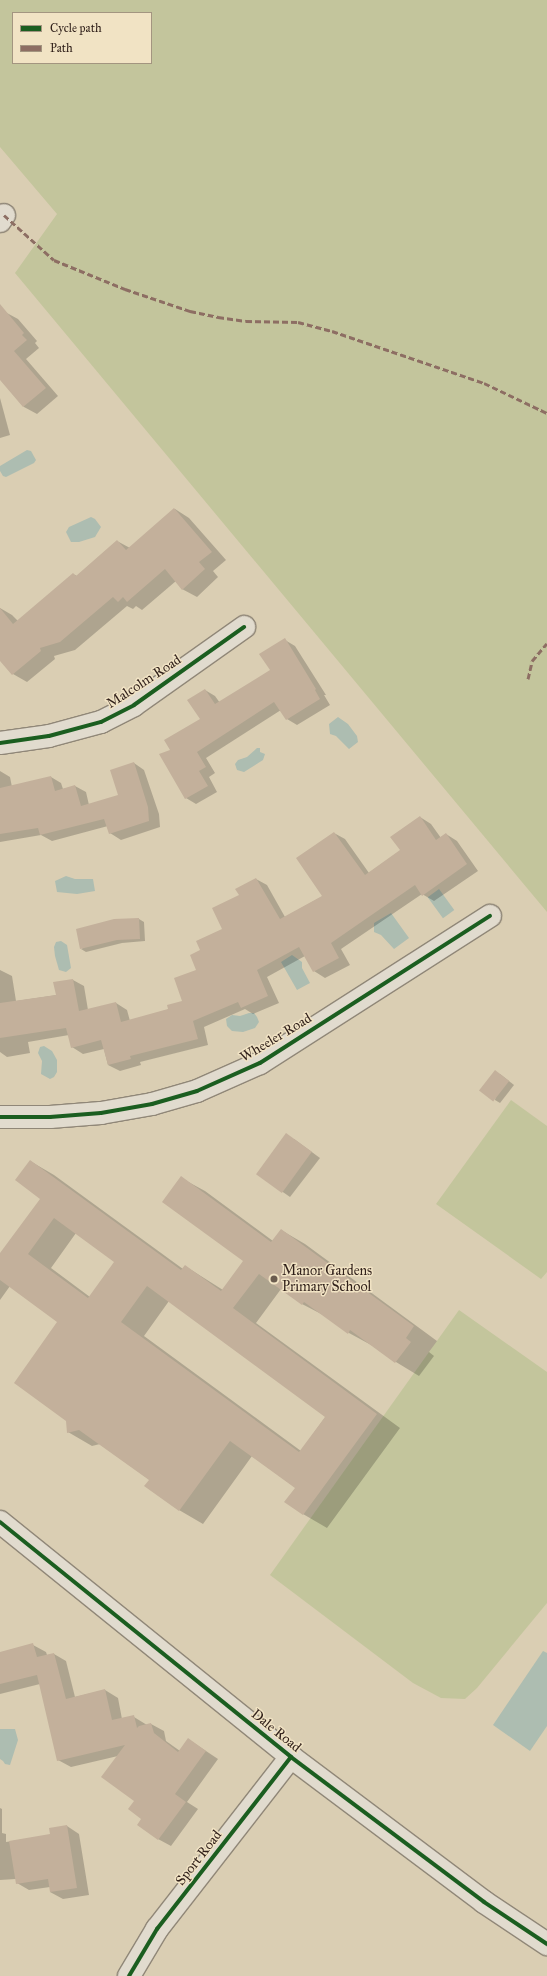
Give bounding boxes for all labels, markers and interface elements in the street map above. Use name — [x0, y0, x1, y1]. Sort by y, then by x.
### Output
legend — [12, 12, 152, 64]
text: Cycle path — [50, 21, 102, 35]
text: Path — [50, 41, 73, 55]
street label: Malcolm Road — [104, 652, 184, 712]
street label: Wheeler Road — [237, 1010, 315, 1066]
place label: Manor Gardens Primary School — [282, 1263, 372, 1296]
marker: Manor Gardens Primary School — [269, 1274, 279, 1284]
street label: Dale Road — [248, 1706, 304, 1756]
street label: Sport Road — [172, 1827, 226, 1889]

